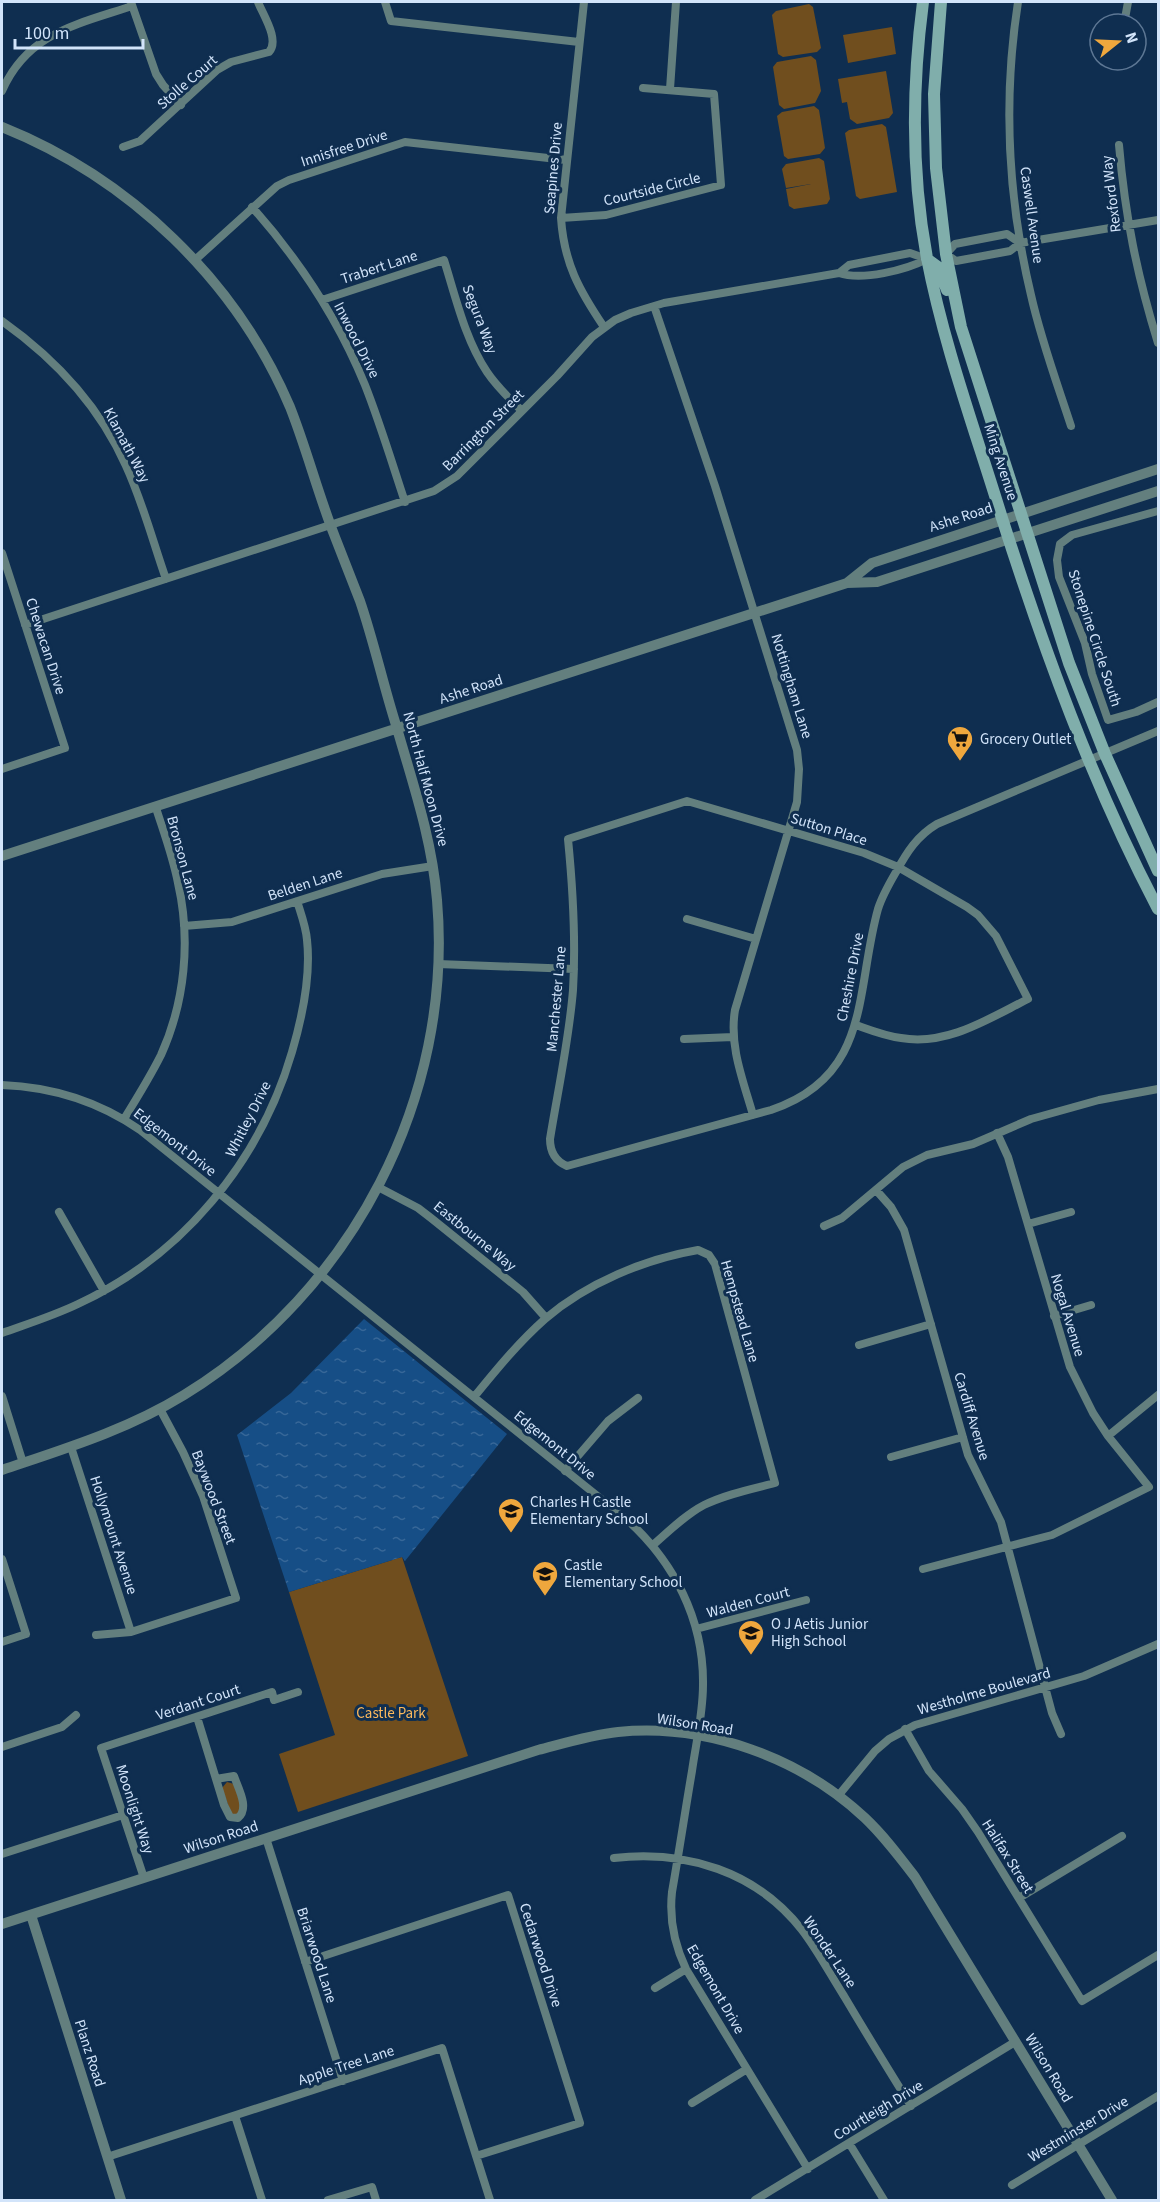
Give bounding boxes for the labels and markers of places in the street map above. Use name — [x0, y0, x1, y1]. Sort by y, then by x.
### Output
supermarket icon: Grocery Outlet — [945, 724, 975, 762]
place label: Grocery Outlet — [980, 729, 1071, 750]
place label: Charles H Castle Elementary School — [530, 1492, 648, 1530]
school or university icon: Charles H Castle Elementary School — [496, 1496, 526, 1534]
place label: Castle Elementary School — [564, 1555, 682, 1593]
school or university icon: Castle Elementary School — [530, 1559, 560, 1597]
place label: O J Aetis Junior High School — [771, 1614, 869, 1652]
school or university icon: O J Aetis Junior High School — [736, 1618, 766, 1656]

